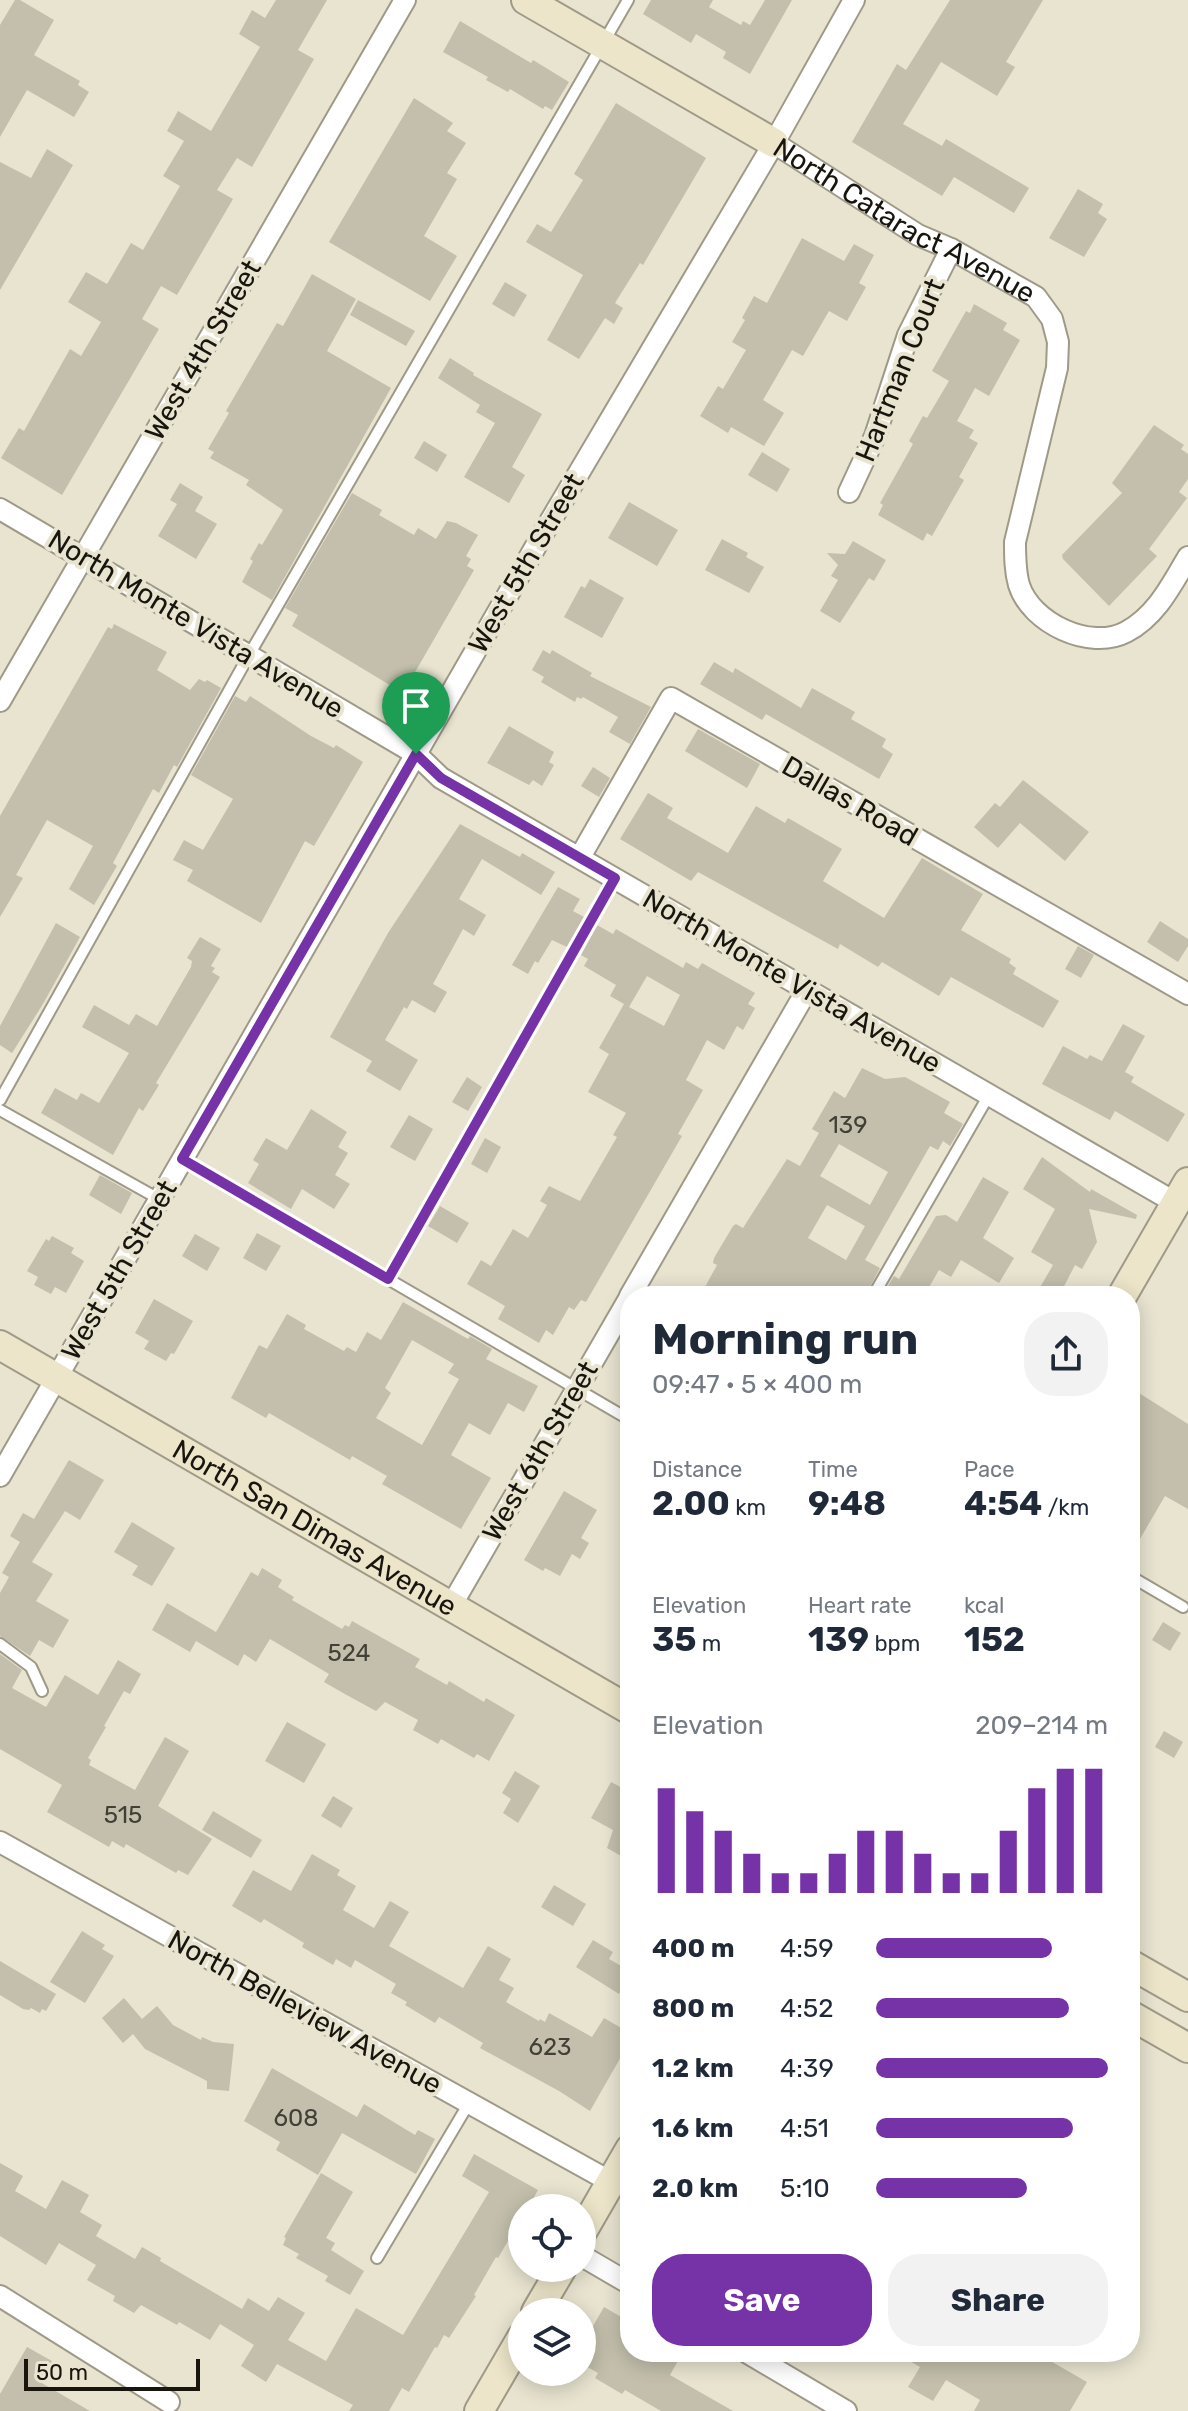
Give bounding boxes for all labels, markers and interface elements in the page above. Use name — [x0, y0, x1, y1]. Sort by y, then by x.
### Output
street label: North Cataract Avenue — [768, 131, 1041, 310]
street label: West 4th Street — [138, 254, 268, 446]
street label: Hartman Court — [848, 274, 952, 466]
street label: West 5th Street — [461, 467, 591, 659]
street label: North Monte Vista Avenue — [42, 523, 350, 725]
pin — [382, 672, 450, 754]
icon: arrive — [394, 684, 438, 728]
street label: Dallas Road — [776, 749, 924, 853]
street label: North Monte Vista Avenue — [637, 882, 947, 1080]
house number: 139 — [829, 1111, 867, 1139]
street label: West 5th Street — [54, 1174, 184, 1366]
button: share — [1024, 1312, 1108, 1396]
text: Morning run — [652, 1313, 918, 1365]
street label: West 6th Street — [475, 1355, 605, 1547]
text: 09:47 · 5 × 400 m — [652, 1369, 862, 1400]
street label: North San Dimas Avenue — [167, 1432, 463, 1623]
text: Distance — [652, 1456, 742, 1483]
text: Time — [808, 1456, 858, 1483]
text: Pace — [964, 1456, 1015, 1483]
text: 2.00 — [652, 1483, 730, 1524]
text: 9:48 — [808, 1483, 886, 1524]
text: 4:54 — [964, 1483, 1042, 1524]
text: km — [730, 1494, 766, 1521]
text: /km — [1042, 1494, 1089, 1521]
text: Elevation — [652, 1592, 746, 1619]
text: Heart rate — [808, 1592, 912, 1619]
text: kcal — [964, 1592, 1004, 1619]
text: 35 — [652, 1619, 696, 1660]
text: 139 — [808, 1619, 869, 1660]
text: 152 — [964, 1619, 1025, 1660]
text: m — [696, 1630, 721, 1657]
text: bpm — [869, 1630, 920, 1657]
house number: 524 — [327, 1639, 371, 1667]
text: Elevation — [652, 1710, 763, 1741]
text: 209–214 m — [975, 1710, 1108, 1741]
house number: 515 — [104, 1801, 142, 1829]
street label: North Belleview Avenue — [162, 1923, 448, 2101]
text: 400 m — [652, 1933, 734, 1964]
text: 4:59 — [780, 1933, 834, 1964]
text: 800 m — [652, 1993, 734, 2024]
text: 4:52 — [780, 1993, 834, 2024]
house number: 623 — [529, 2033, 571, 2061]
text: 1.2 km — [652, 2053, 734, 2084]
text: 4:39 — [780, 2053, 834, 2084]
house number: 608 — [274, 2104, 318, 2132]
text: 1.6 km — [652, 2113, 734, 2144]
text: 4:51 — [780, 2113, 829, 2144]
text: 2.0 km — [652, 2173, 738, 2204]
text: 5:10 — [780, 2173, 830, 2204]
map controls — [508, 2194, 596, 2386]
button: locate — [508, 2194, 596, 2282]
button: Save — [652, 2254, 872, 2346]
button: Share — [888, 2254, 1108, 2346]
button: layers — [508, 2298, 596, 2386]
scale bar — [24, 2355, 200, 2391]
text: 50 m — [36, 2359, 88, 2386]

